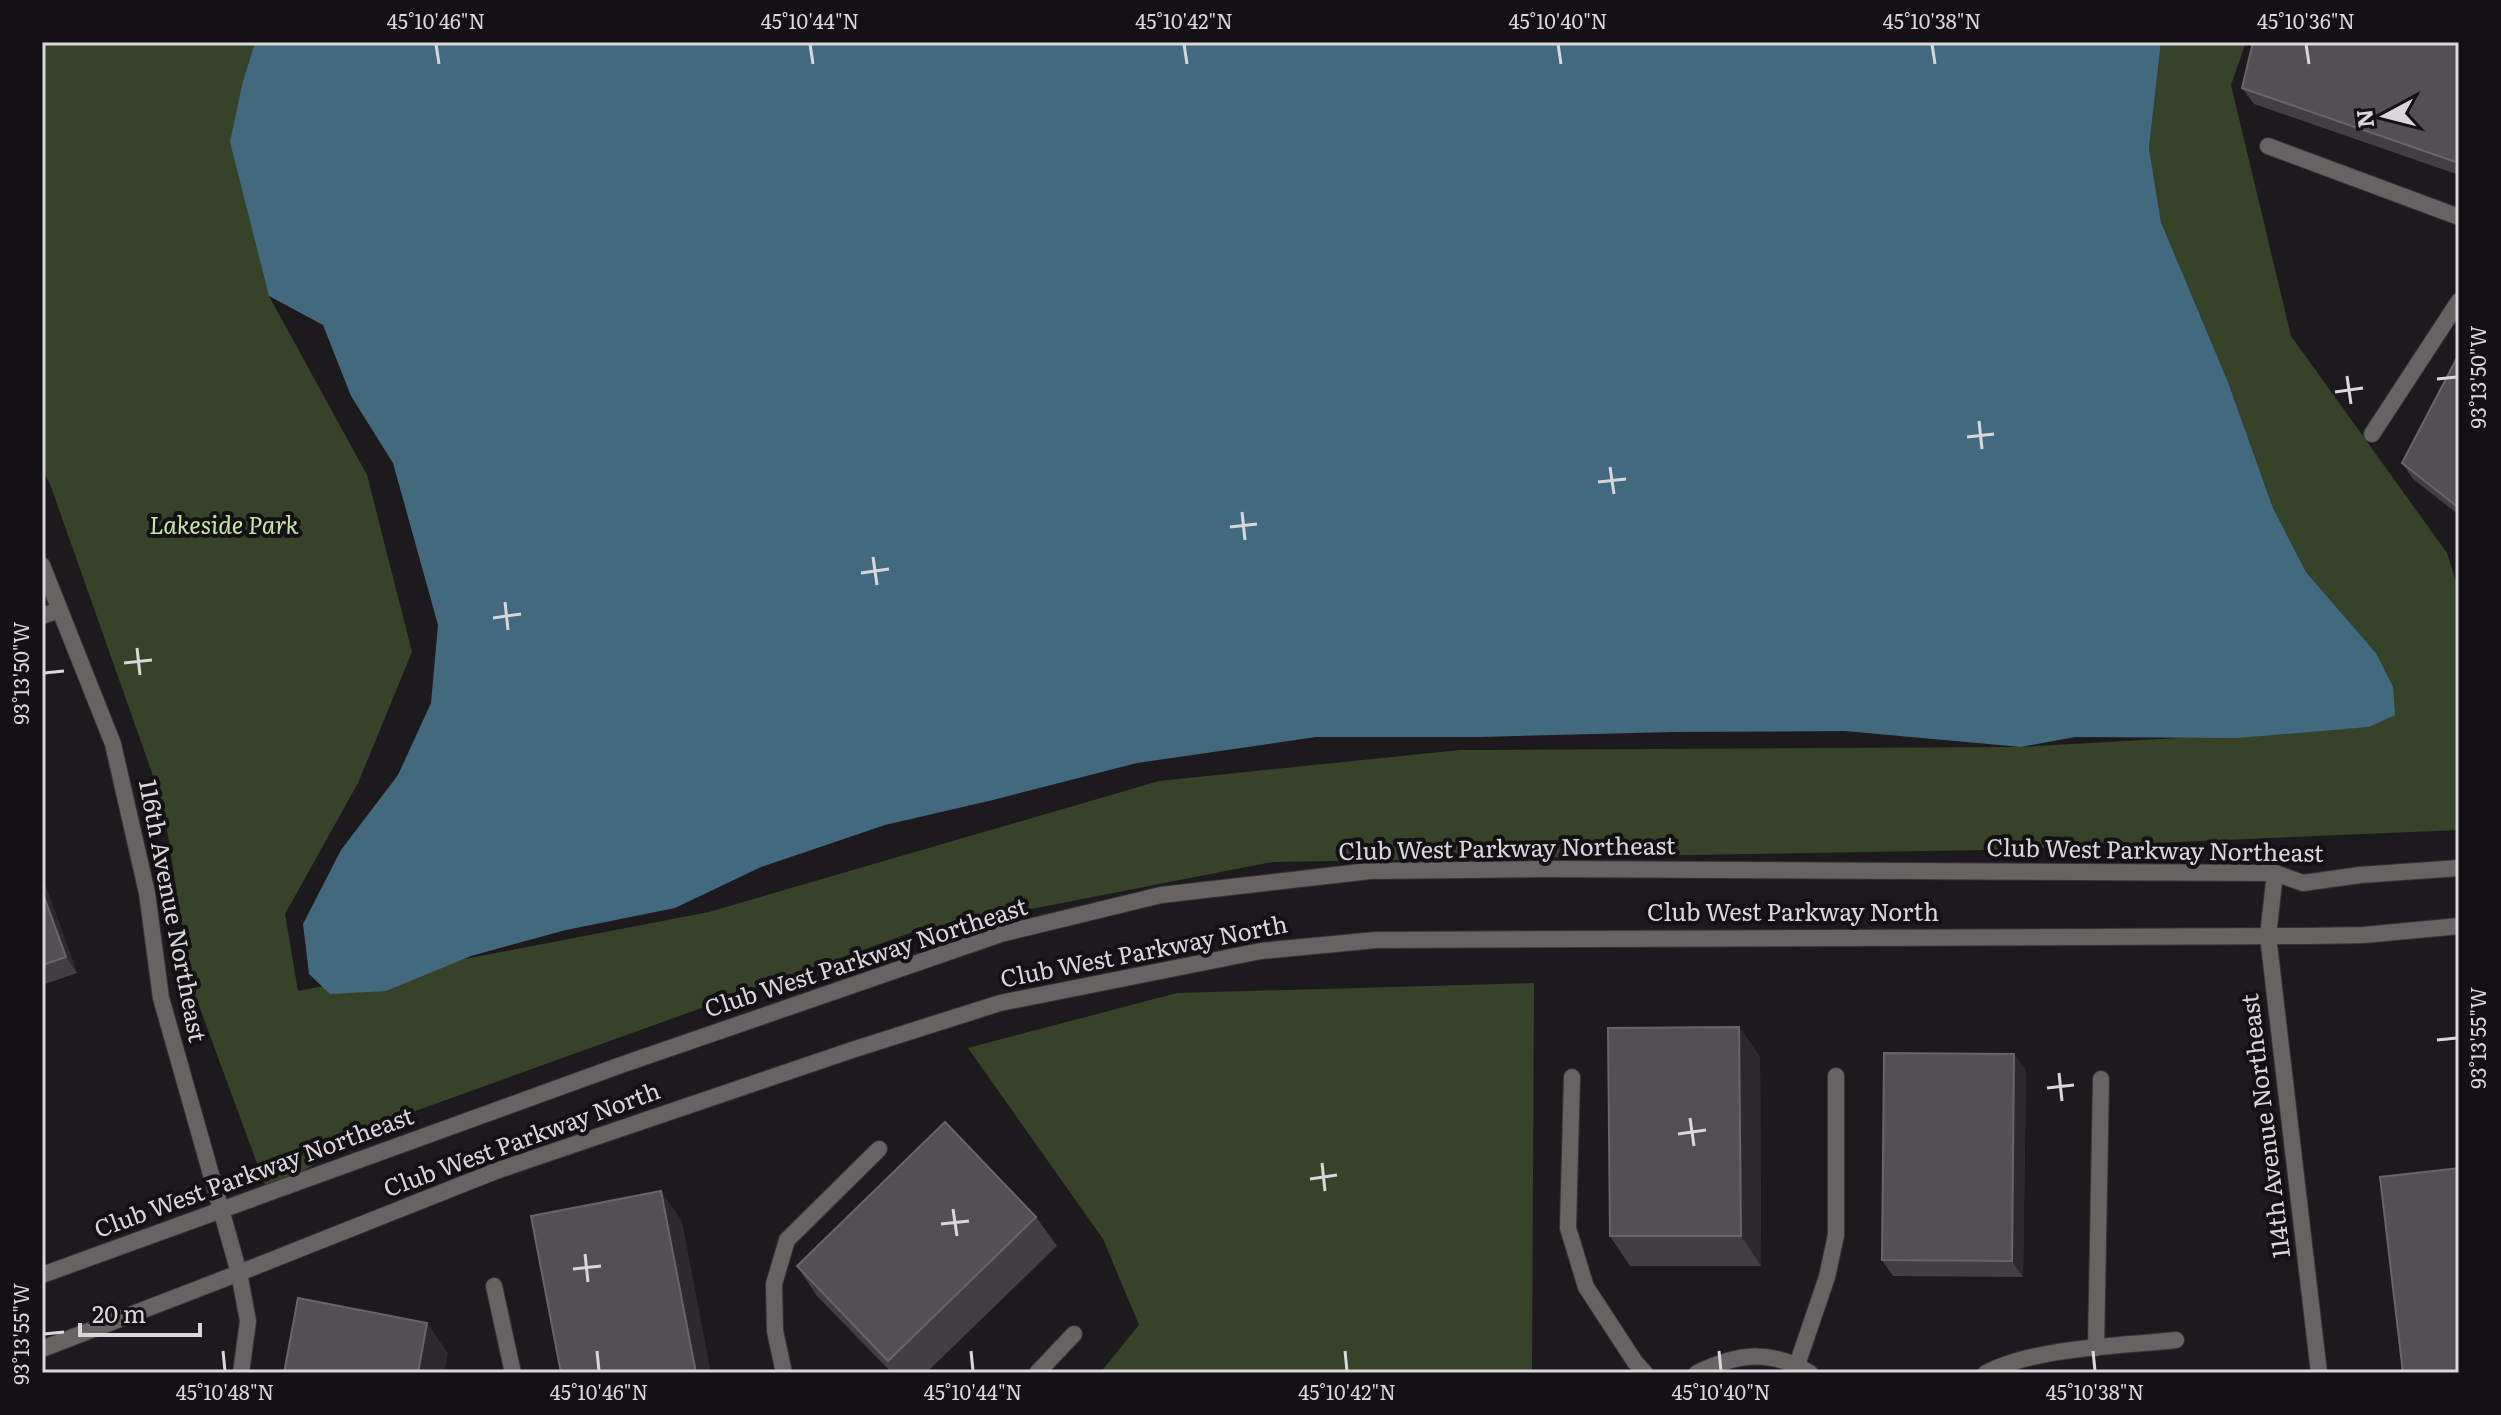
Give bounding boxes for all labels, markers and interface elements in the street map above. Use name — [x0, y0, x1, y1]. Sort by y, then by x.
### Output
text: 45°10'46"N — [387, 5, 485, 35]
text: 45°10'44"N — [761, 5, 859, 35]
text: 45°10'42"N — [1135, 5, 1233, 35]
text: 45°10'40"N — [1508, 5, 1608, 35]
text: 45°10'38"N — [1883, 5, 1981, 35]
text: 45°10'36"N — [2257, 5, 2355, 35]
north arrow — [2345, 76, 2425, 156]
text: N — [2346, 107, 2381, 130]
text: 93°13'50"W — [2462, 325, 2492, 428]
park label: Lakeside Park — [149, 506, 300, 541]
text: 93°13'50"W — [5, 621, 35, 724]
street label: 116th Avenue Northeast — [132, 776, 217, 1045]
street label: Club West Parkway Northeast — [1338, 826, 1676, 867]
street label: Club West Parkway Northeast — [1986, 828, 2324, 869]
street label: Club West Parkway Northeast — [699, 887, 1031, 1024]
street label: Club West Parkway North — [1647, 893, 1939, 928]
street label: Club West Parkway North — [997, 904, 1290, 995]
text: 93°13'55"W — [2462, 987, 2492, 1089]
street label: 114th Avenue Northeast — [2230, 992, 2297, 1261]
street label: Club West Parkway North — [378, 1071, 664, 1204]
street label: Club West Parkway Northeast — [89, 1096, 418, 1245]
text: 93°13'55"W — [5, 1283, 35, 1385]
scale bar — [80, 1287, 200, 1337]
text: 20 m — [92, 1295, 146, 1330]
text: 45°10'48"N — [176, 1376, 274, 1406]
text: 45°10'46"N — [550, 1376, 648, 1406]
text: 45°10'44"N — [924, 1376, 1022, 1406]
text: 45°10'42"N — [1298, 1376, 1396, 1406]
text: 45°10'40"N — [1671, 1376, 1771, 1406]
text: 45°10'38"N — [2046, 1376, 2144, 1406]

